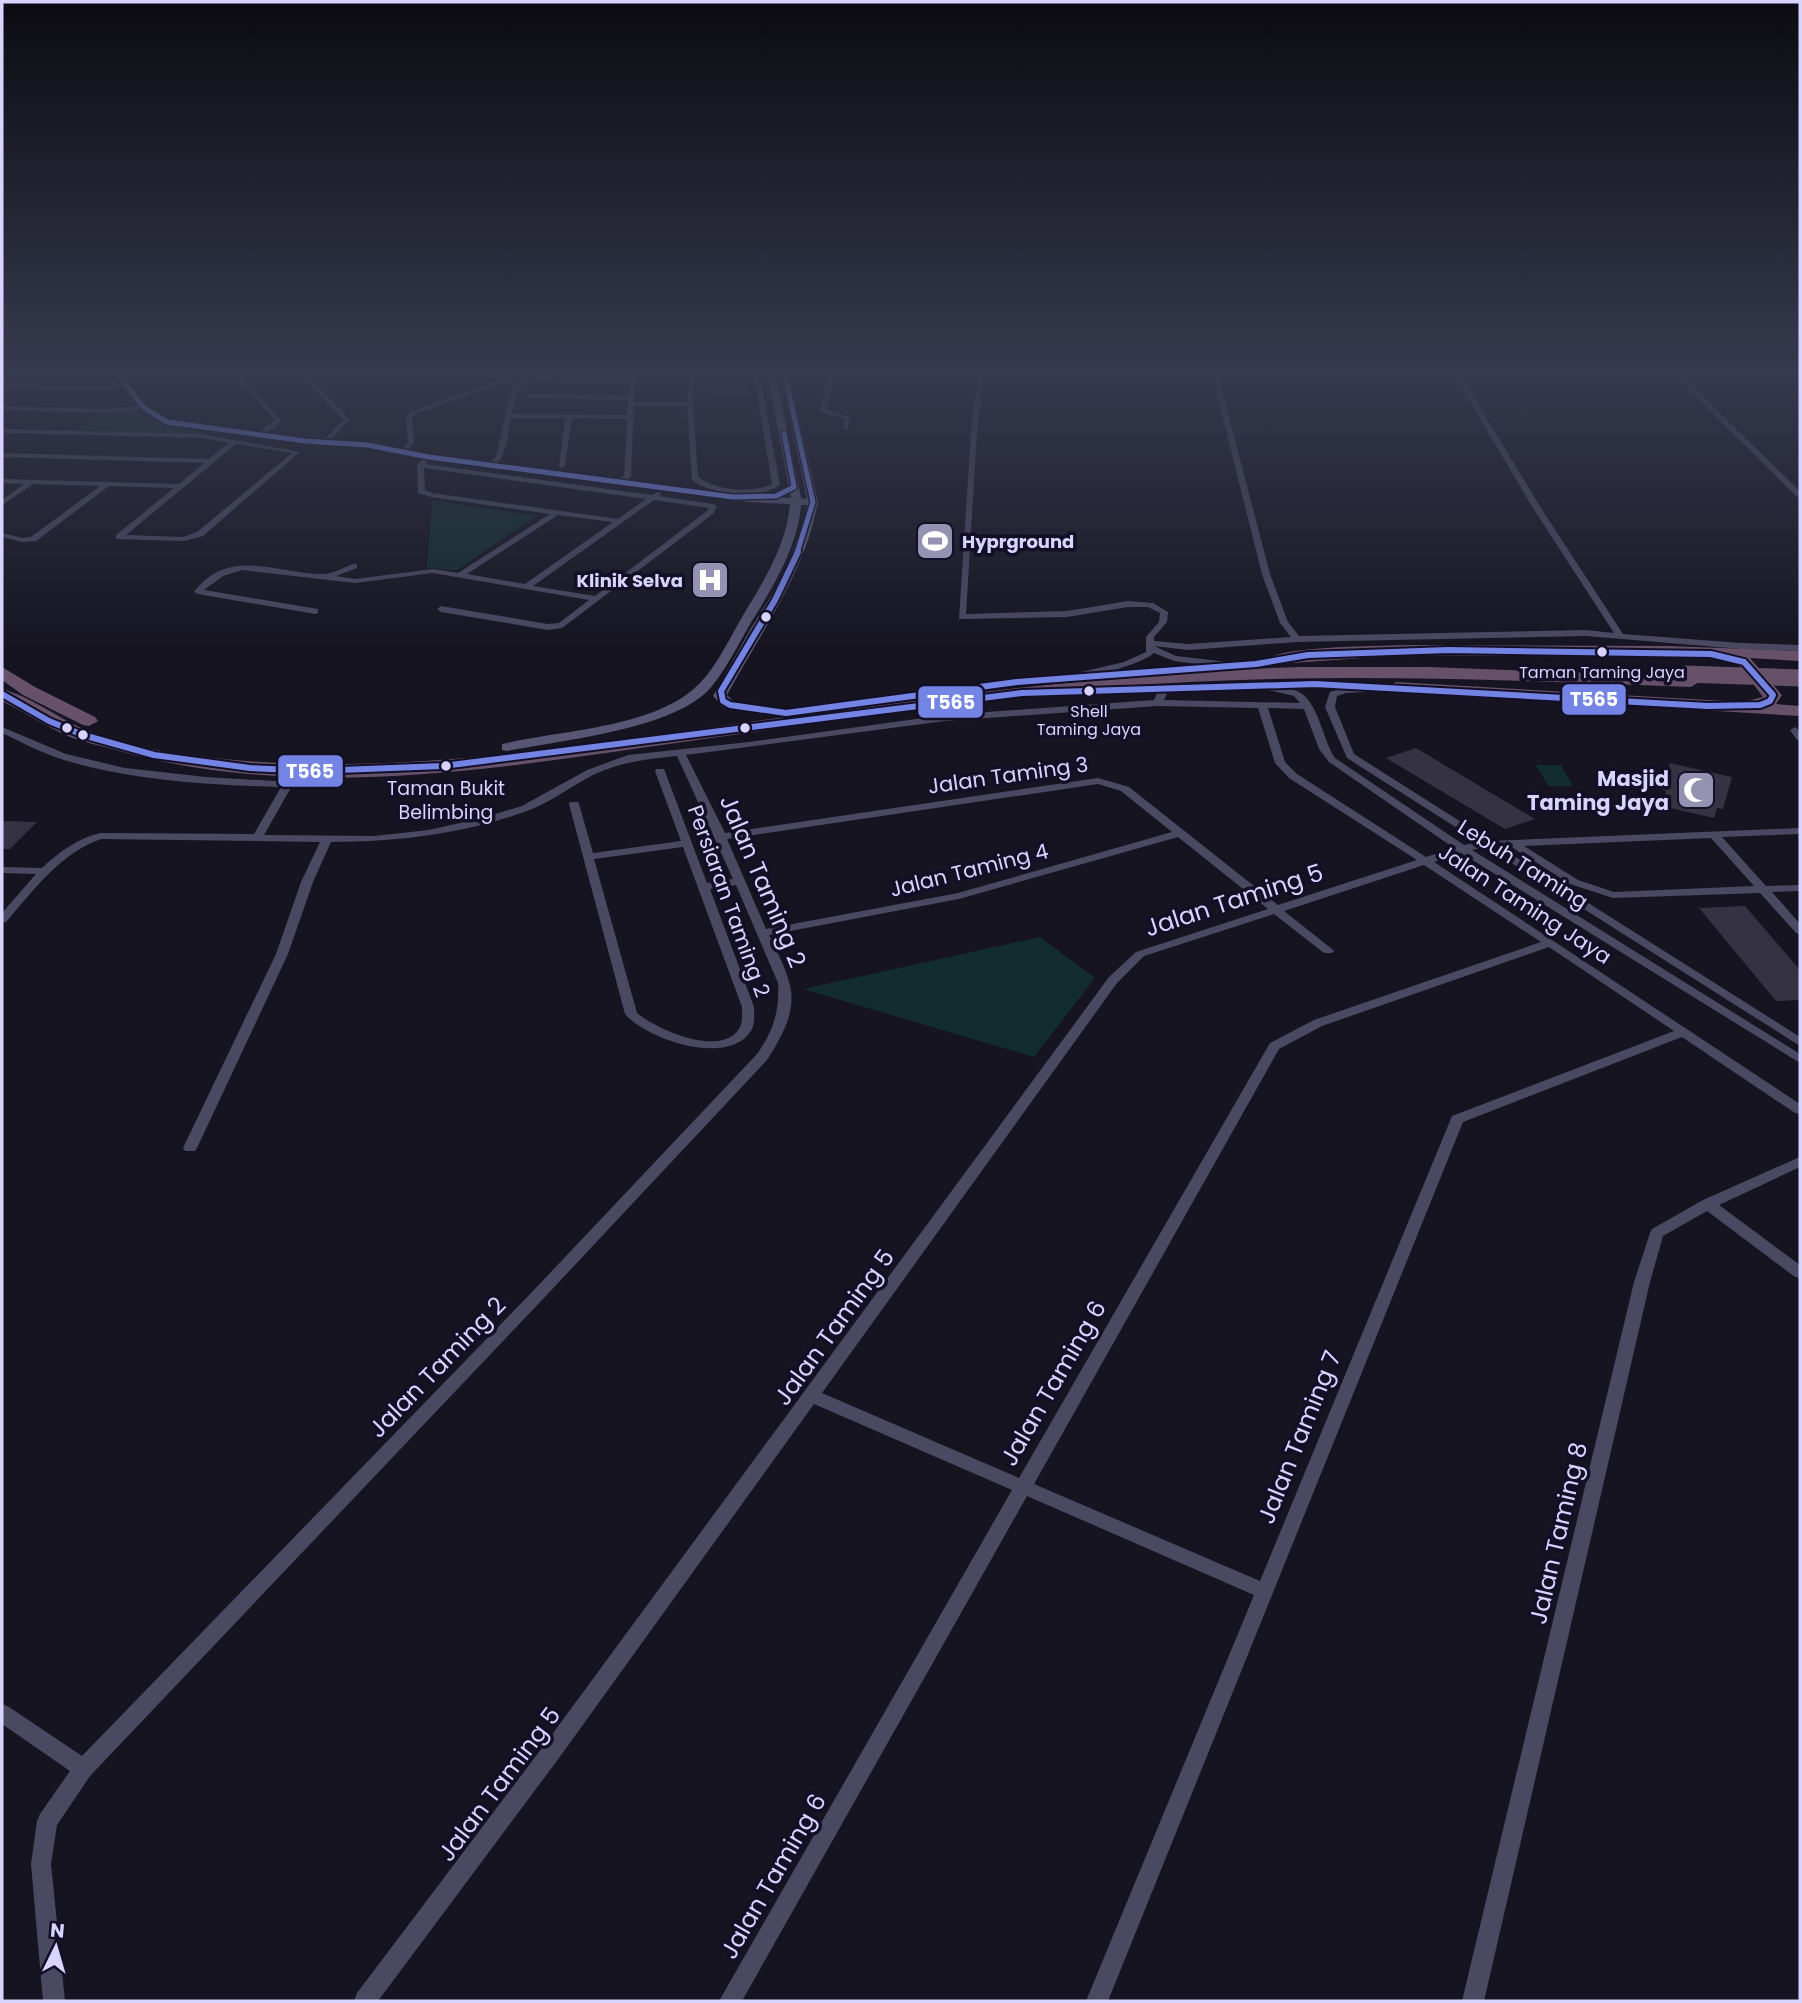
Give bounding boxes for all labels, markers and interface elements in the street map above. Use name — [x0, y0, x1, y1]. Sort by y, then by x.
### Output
sports icon: Hyprground — [914, 520, 956, 562]
place label: Hyprground — [962, 529, 1074, 554]
hospital icon: Klinik Selva — [689, 559, 731, 601]
place label: Klinik Selva — [576, 568, 683, 593]
unlabelled marker — [759, 610, 773, 624]
marker: Taman Taming Jaya — [1595, 645, 1609, 659]
place label: Taman Taming Jaya — [1519, 661, 1685, 684]
line badge: T565 — [1561, 683, 1627, 716]
marker: Shell Taming Jaya — [1082, 684, 1096, 698]
line badge: T565 — [917, 685, 984, 719]
text: T565 — [1570, 686, 1618, 713]
text: T565 — [927, 689, 975, 716]
place label: Shell Taming Jaya — [1037, 700, 1141, 741]
unlabelled marker — [60, 721, 74, 735]
unlabelled marker — [738, 721, 752, 735]
unlabelled marker — [76, 728, 90, 742]
street label: Jalan Taming 3 — [926, 749, 1090, 801]
line badge: T565 — [277, 754, 344, 788]
text: T565 — [286, 758, 334, 785]
marker: Taman Bukit Belimbing — [439, 759, 453, 773]
place label: Masjid Taming Jaya — [1527, 764, 1669, 817]
mosque icon: Masjid Taming Jaya — [1675, 769, 1717, 811]
place label: Taman Bukit Belimbing — [387, 775, 505, 826]
street label: Jalan Taming 2 — [712, 790, 814, 972]
street label: Persiaran Taming 2 — [681, 801, 777, 1001]
street label: Lebuh Taming — [1452, 812, 1594, 916]
street label: Jalan Taming 4 — [887, 836, 1051, 904]
street label: Jalan Taming Jaya — [1433, 837, 1617, 971]
street label: Jalan Taming 5 — [1141, 856, 1327, 944]
street label: Jalan Taming 5 — [766, 1242, 902, 1412]
street label: Jalan Taming 2 — [361, 1289, 513, 1445]
street label: Jalan Taming 6 — [992, 1294, 1114, 1472]
street label: Jalan Taming 7 — [1249, 1346, 1349, 1528]
street label: Jalan Taming 8 — [1521, 1439, 1595, 1627]
street label: Jalan Taming 5 — [430, 1700, 568, 1868]
street label: Jalan Taming 6 — [712, 1787, 834, 1965]
north arrow — [21, 1912, 91, 1982]
text: N — [49, 1916, 66, 1945]

